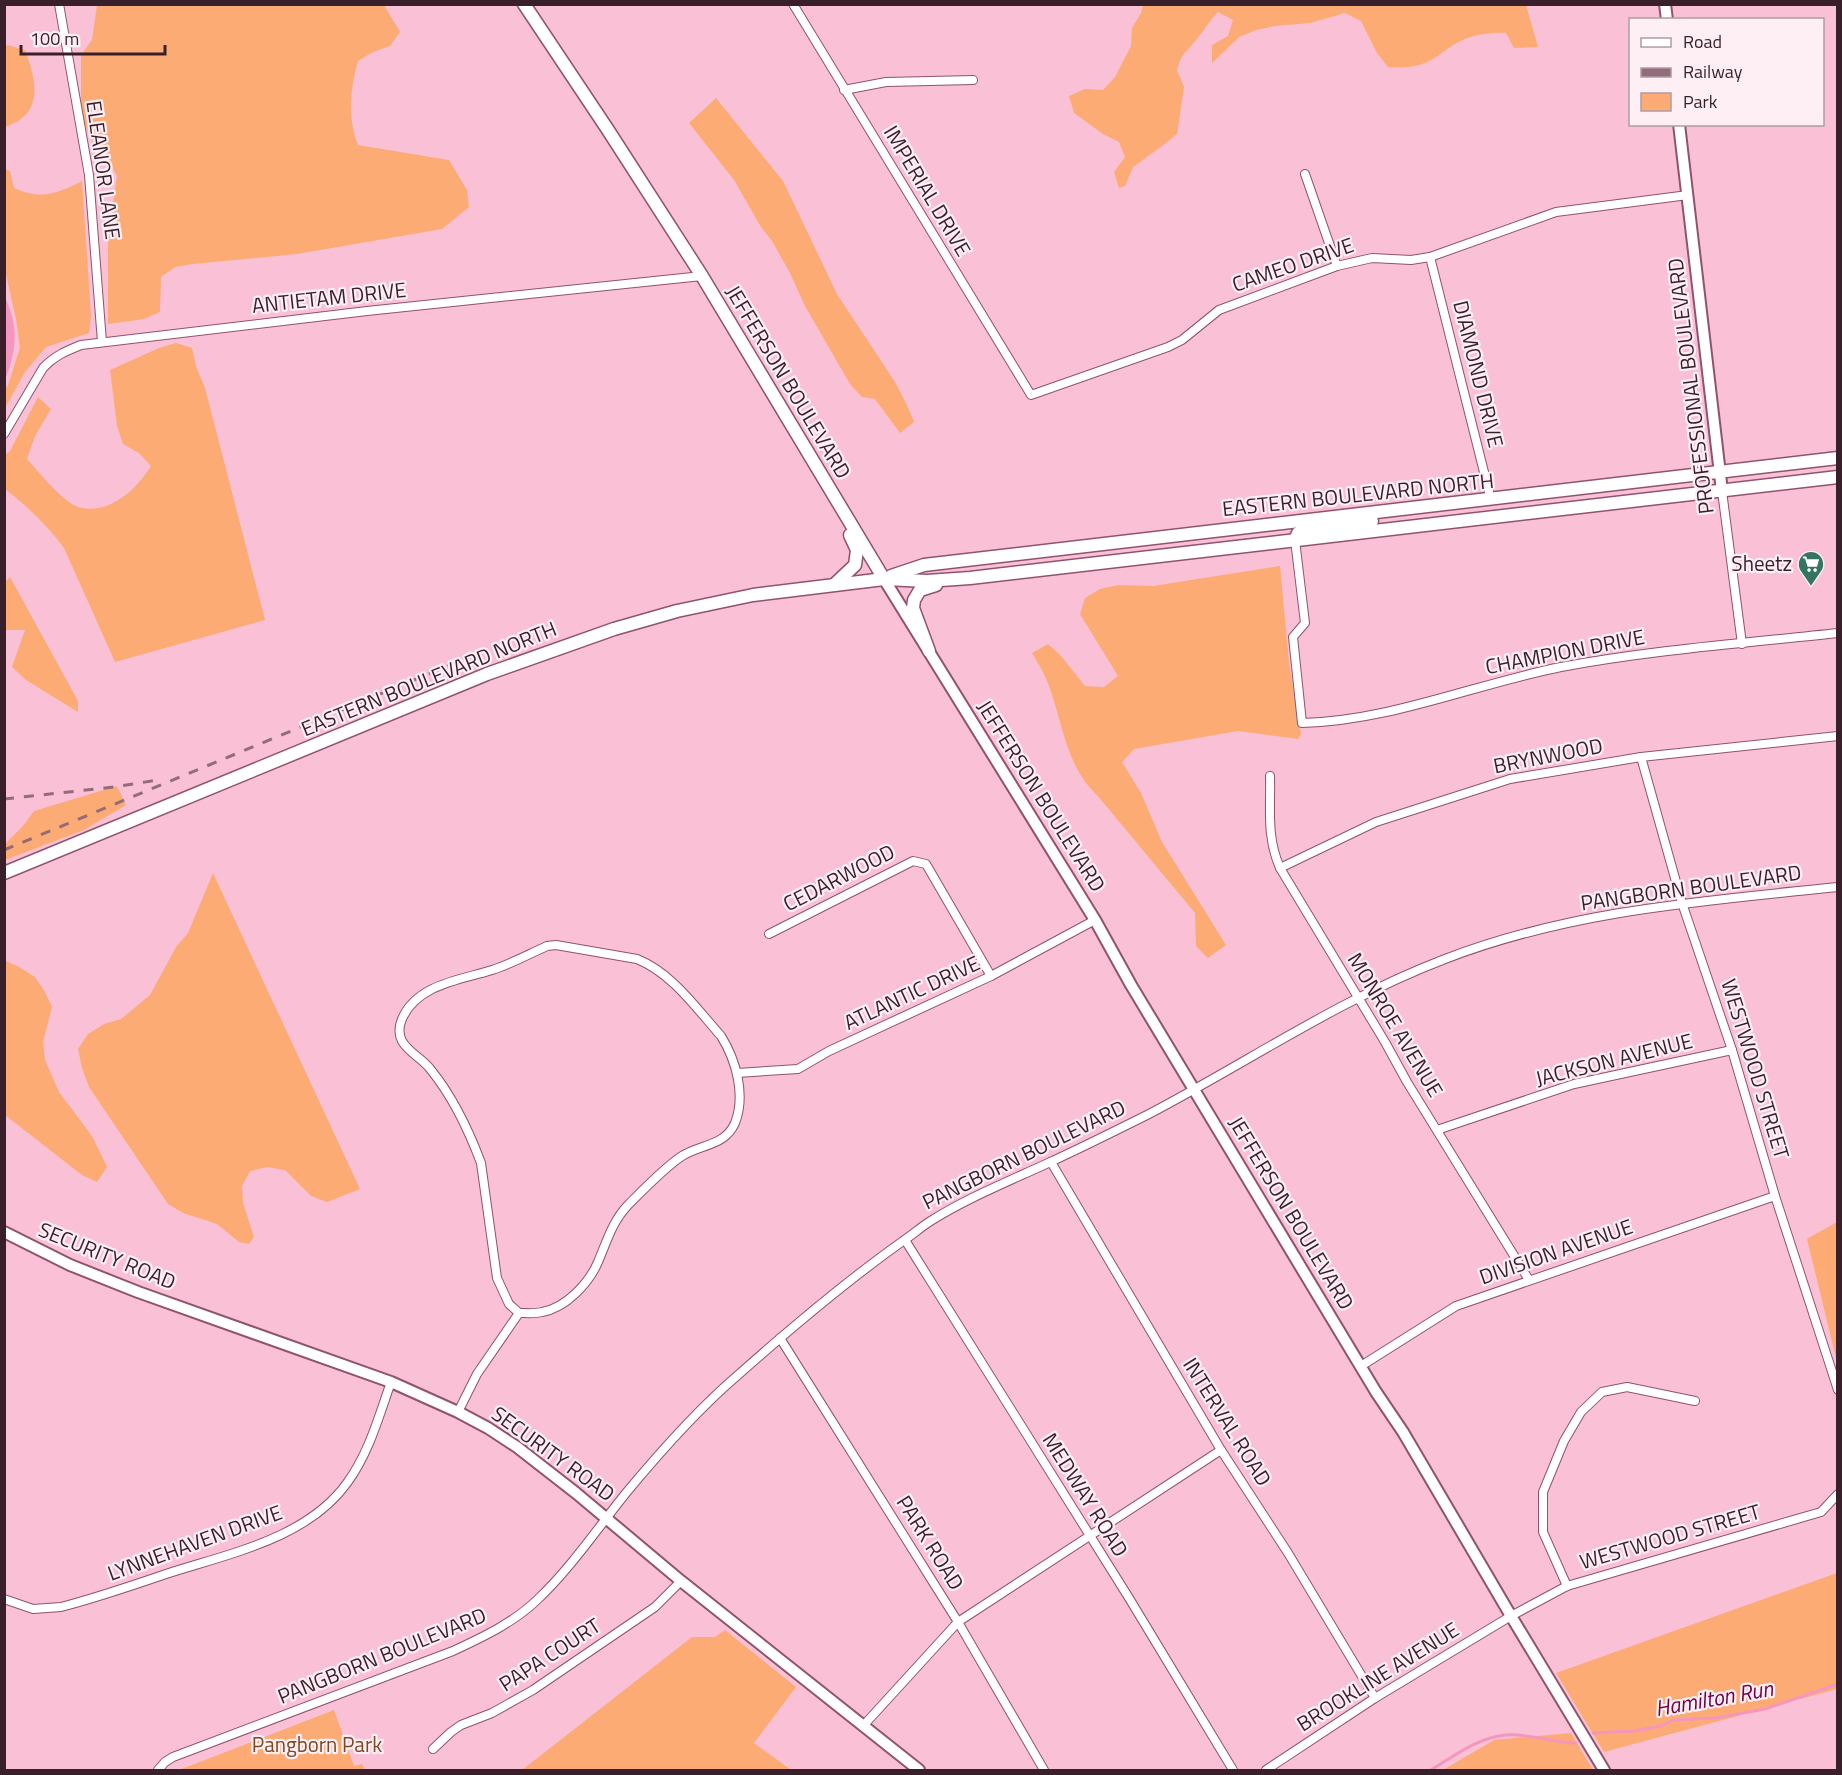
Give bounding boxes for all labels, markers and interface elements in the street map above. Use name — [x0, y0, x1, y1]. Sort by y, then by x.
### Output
scale bar — [21, 18, 165, 56]
legend — [1629, 18, 1824, 126]
text: 100 m — [30, 25, 79, 52]
text: Road — [1683, 28, 1722, 55]
text: Railway — [1683, 58, 1743, 85]
text: Park — [1683, 88, 1718, 115]
street label: ELEANOR LANE — [78, 98, 130, 241]
street label: IMPERIAL DRIVE — [876, 119, 980, 262]
street label: CAMEO DRIVE — [1227, 228, 1358, 300]
street label: PROFESSIONAL BOULEVARD — [1658, 256, 1722, 516]
street label: ANTIETAM DRIVE — [250, 273, 408, 321]
street label: JEFFERSON BOULEVARD — [718, 279, 859, 484]
street label: DIAMOND DRIVE — [1445, 297, 1513, 451]
street label: EASTERN BOULEVARD NORTH — [1220, 464, 1495, 524]
place label: Sheetz — [1731, 547, 1792, 579]
supermarket icon: Sheetz — [1796, 549, 1826, 587]
street label: EASTERN BOULEVARD NORTH — [296, 612, 561, 744]
street label: CHAMPION DRIVE — [1482, 620, 1647, 682]
street label: JEFFERSON BOULEVARD — [970, 693, 1114, 898]
street label: BRYNWOOD — [1490, 729, 1605, 781]
street label: CEDARWOOD — [777, 835, 900, 919]
street label: PANGBORN BOULEVARD — [1578, 856, 1803, 918]
street label: MONROE AVENUE — [1340, 946, 1452, 1103]
street label: ATLANTIC DRIVE — [838, 947, 985, 1038]
street label: WESTWOOD STREET — [1713, 975, 1799, 1163]
street label: JACKSON AVENUE — [1532, 1024, 1696, 1094]
street label: PANGBORN BOULEVARD — [917, 1091, 1131, 1217]
street label: JEFFERSON BOULEVARD — [1221, 1110, 1362, 1315]
street label: DIVISION AVENUE — [1475, 1210, 1637, 1292]
street label: SECURITY ROAD — [34, 1213, 181, 1297]
street label: INTERVAL ROAD — [1176, 1351, 1280, 1492]
street label: SECURITY ROAD — [485, 1397, 622, 1509]
street label: MEDWAY ROAD — [1035, 1426, 1137, 1563]
street label: PARK ROAD — [889, 1489, 973, 1596]
street label: WESTWOOD STREET — [1576, 1495, 1764, 1577]
street label: LYNNEHAVEN DRIVE — [103, 1496, 286, 1589]
street label: PANGBORN BOULEVARD — [272, 1599, 491, 1712]
street label: PAPA COURT — [492, 1609, 607, 1699]
street label: BROOKLINE AVENUE — [1290, 1613, 1465, 1739]
water label: Hamilton Run — [1652, 1671, 1777, 1725]
park label: Pangborn Park — [252, 1728, 382, 1760]

